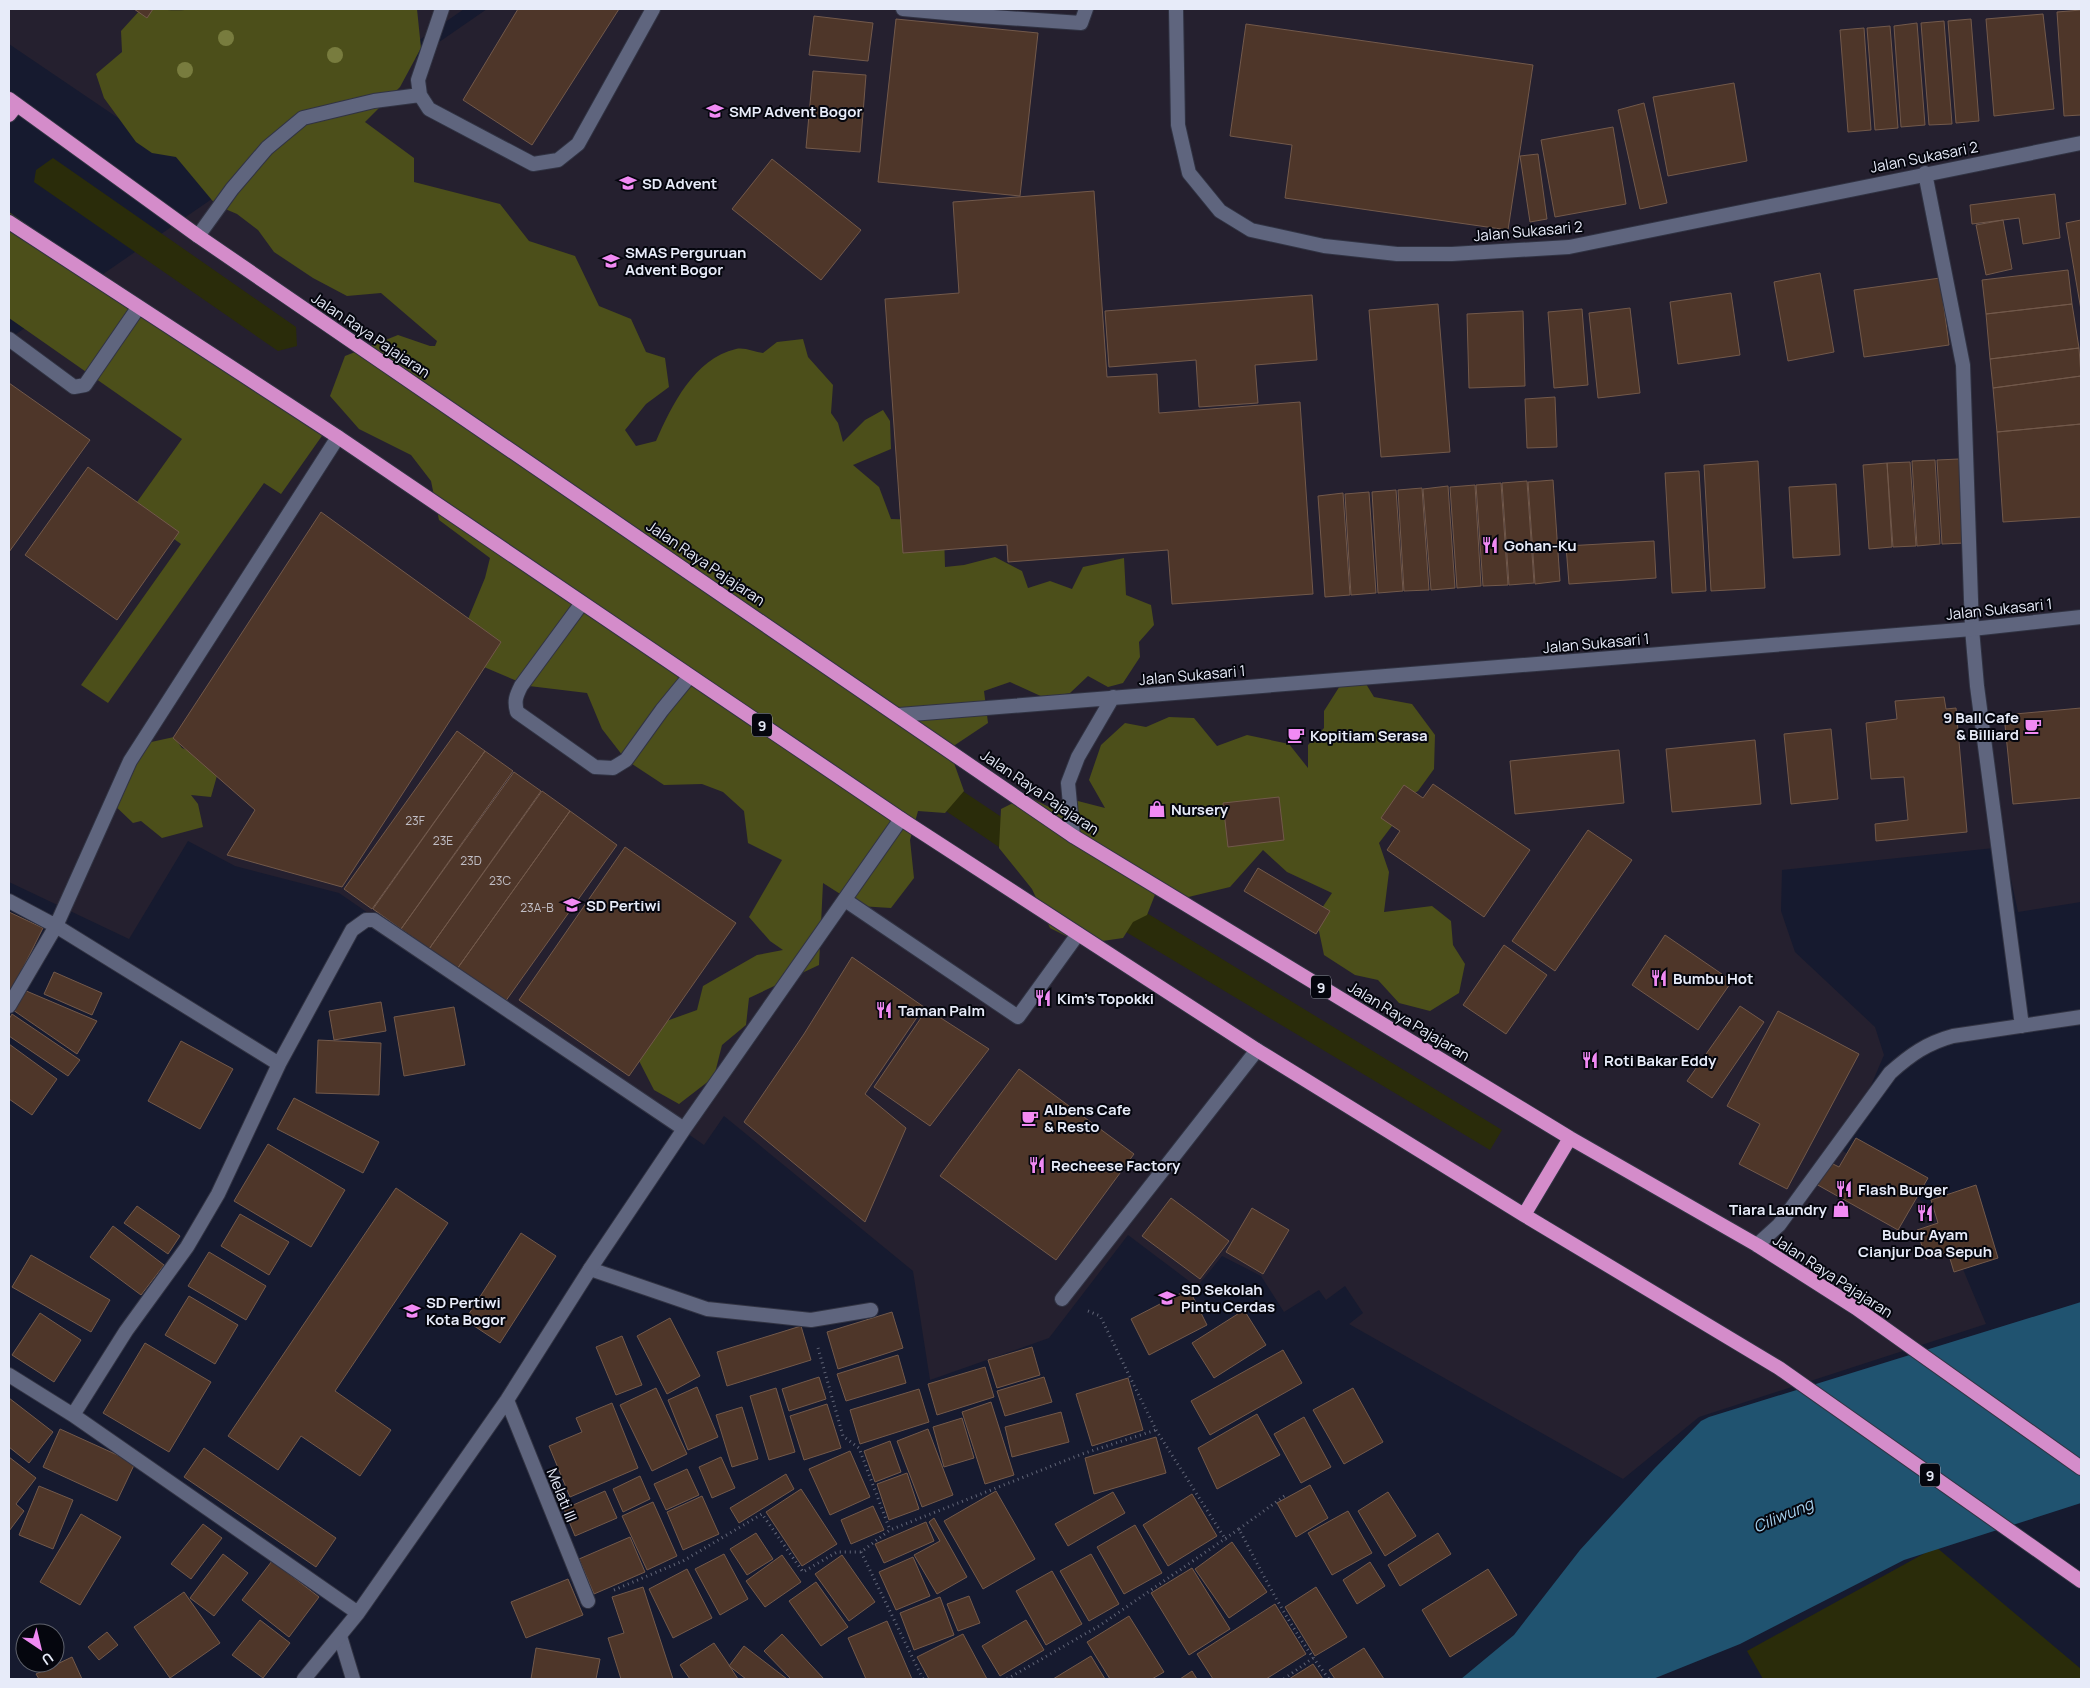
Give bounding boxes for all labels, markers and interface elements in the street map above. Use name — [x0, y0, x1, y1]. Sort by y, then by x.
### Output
school or university icon: SMP Advent Bogor — [705, 101, 725, 121]
place label: SMP Advent Bogor — [729, 101, 862, 122]
street label: Jalan Sukasari 2 — [1868, 136, 1980, 178]
school or university icon: SD Advent — [618, 173, 638, 193]
place label: SD Advent — [642, 173, 717, 194]
street label: Jalan Sukasari 2 — [1472, 216, 1584, 246]
place label: SMAS Perguruan Advent Bogor — [625, 242, 747, 280]
school or university icon: SMAS Perguruan Advent Bogor — [601, 251, 621, 271]
street label: Jalan Raya Pajajaran — [308, 287, 435, 383]
street label: Jalan Raya Pajajaran — [643, 515, 770, 611]
restaurant icon: Gohan-Ku — [1480, 535, 1500, 555]
place label: Gohan-Ku — [1504, 535, 1577, 556]
street label: Jalan Sukasari 1 — [1945, 593, 2053, 625]
street label: Jalan Sukasari 1 — [1542, 628, 1650, 658]
street label: Jalan Sukasari 1 — [1138, 660, 1246, 690]
place label: 9 Ball Cafe & Billiard — [1943, 707, 2019, 745]
road number: 9 — [752, 714, 772, 736]
cafe icon: 9 Ball Cafe & Billiard — [2023, 716, 2043, 736]
cafe icon: Kopitiam Serasa — [1286, 725, 1306, 745]
place label: Kopitiam Serasa — [1310, 725, 1428, 746]
street label: Jalan Raya Pajajaran — [977, 744, 1104, 840]
shop icon: Nursery — [1147, 799, 1167, 819]
place label: Nursery — [1171, 799, 1229, 820]
house number: 23F — [405, 812, 425, 829]
house number: 23E — [433, 832, 453, 849]
house number: 23D — [460, 852, 482, 869]
house number: 23C — [489, 872, 511, 889]
school or university icon: SD Pertiwi — [562, 895, 582, 915]
place label: SD Pertiwi — [586, 895, 661, 916]
house number: 23A-B — [520, 899, 554, 916]
restaurant icon: Bumbu Hot — [1649, 968, 1669, 988]
place label: Bumbu Hot — [1673, 968, 1754, 989]
road number: 9 — [1311, 976, 1331, 999]
street label: Jalan Raya Pajajaran — [1344, 976, 1474, 1066]
restaurant icon: Kim's Topokki — [1033, 988, 1053, 1008]
place label: Kim's Topokki — [1057, 988, 1154, 1009]
restaurant icon: Taman Palm — [874, 1000, 894, 1020]
place label: Taman Palm — [898, 1000, 985, 1021]
restaurant icon: Roti Bakar Eddy — [1580, 1050, 1600, 1070]
place label: Roti Bakar Eddy — [1604, 1050, 1717, 1071]
place label: Albens Cafe & Resto — [1044, 1099, 1131, 1137]
cafe icon: Albens Cafe & Resto — [1020, 1108, 1040, 1128]
restaurant icon: Recheese Factory — [1027, 1155, 1047, 1175]
place label: Recheese Factory — [1051, 1155, 1181, 1176]
restaurant icon: Flash Burger — [1834, 1179, 1854, 1199]
place label: Flash Burger — [1858, 1179, 1948, 1200]
place label: Tiara Laundry — [1729, 1199, 1828, 1220]
shop icon: Tiara Laundry — [1831, 1199, 1851, 1219]
restaurant icon: Bubur Ayam Cianjur Doa Sepuh — [1915, 1203, 1935, 1223]
place label: Bubur Ayam Cianjur Doa Sepuh — [1858, 1224, 1992, 1262]
street label: Jalan Raya Pajajaran — [1769, 1229, 1897, 1323]
place label: SD Sekolah Pintu Cerdas — [1181, 1279, 1275, 1317]
school or university icon: SD Sekolah Pintu Cerdas — [1157, 1288, 1177, 1308]
place label: SD Pertiwi Kota Bogor — [426, 1292, 506, 1330]
school or university icon: SD Pertiwi Kota Bogor — [402, 1301, 422, 1321]
road number: 9 — [1920, 1464, 1940, 1486]
street label: Melati III — [542, 1465, 582, 1525]
water label: Ciliwung — [1750, 1492, 1818, 1538]
north arrow — [15, 1623, 65, 1673]
text: U — [38, 1648, 57, 1670]

